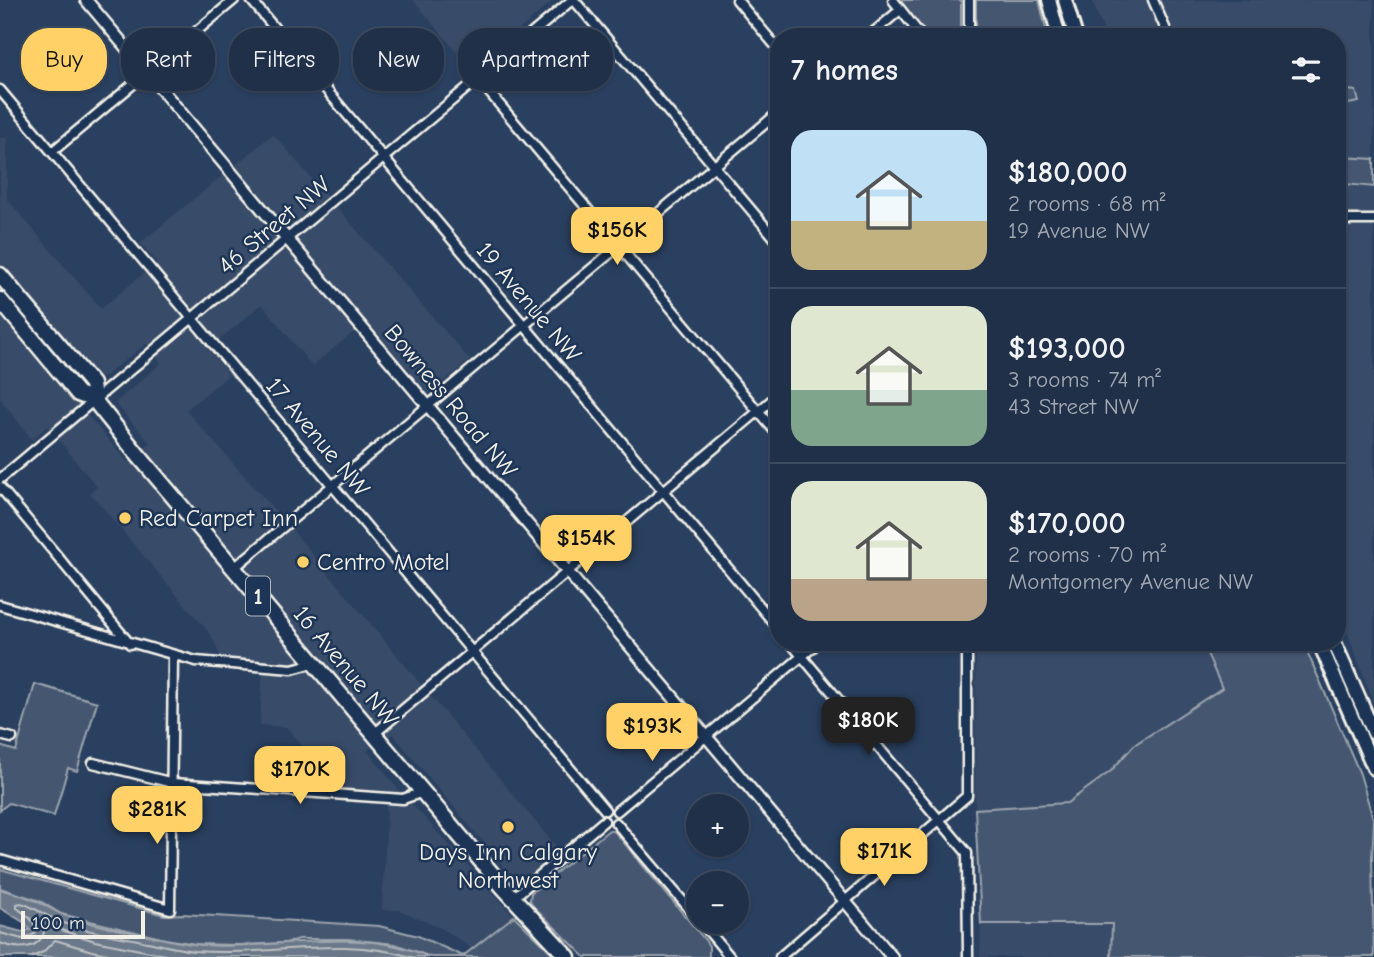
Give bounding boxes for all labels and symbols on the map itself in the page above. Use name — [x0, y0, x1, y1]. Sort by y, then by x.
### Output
street label: 46 Street NW — [212, 170, 336, 280]
pin: $156K — [568, 208, 666, 267]
street label: 19 Avenue NW — [471, 236, 587, 368]
street label: Bowness Road NW — [379, 319, 523, 483]
street label: 17 Avenue NW — [260, 372, 376, 502]
place label: Red Carpet Inn — [139, 504, 298, 532]
marker: Red Carpet Inn — [117, 510, 133, 526]
pin: $154K — [537, 516, 635, 575]
place label: Centro Motel — [317, 548, 450, 576]
marker: Centro Motel — [295, 554, 311, 570]
road number: 1 — [246, 576, 270, 616]
street label: 16 Avenue NW — [288, 600, 404, 732]
pin: $180K — [819, 698, 917, 757]
pin: $193K — [603, 704, 701, 763]
pin: $170K — [251, 746, 349, 806]
pin: $281K — [108, 786, 206, 846]
marker: Days Inn Calgary Northwest — [500, 819, 516, 835]
pin: $171K — [835, 828, 933, 888]
place label: Days Inn Calgary Northwest — [419, 838, 597, 894]
scale bar — [21, 908, 145, 940]

